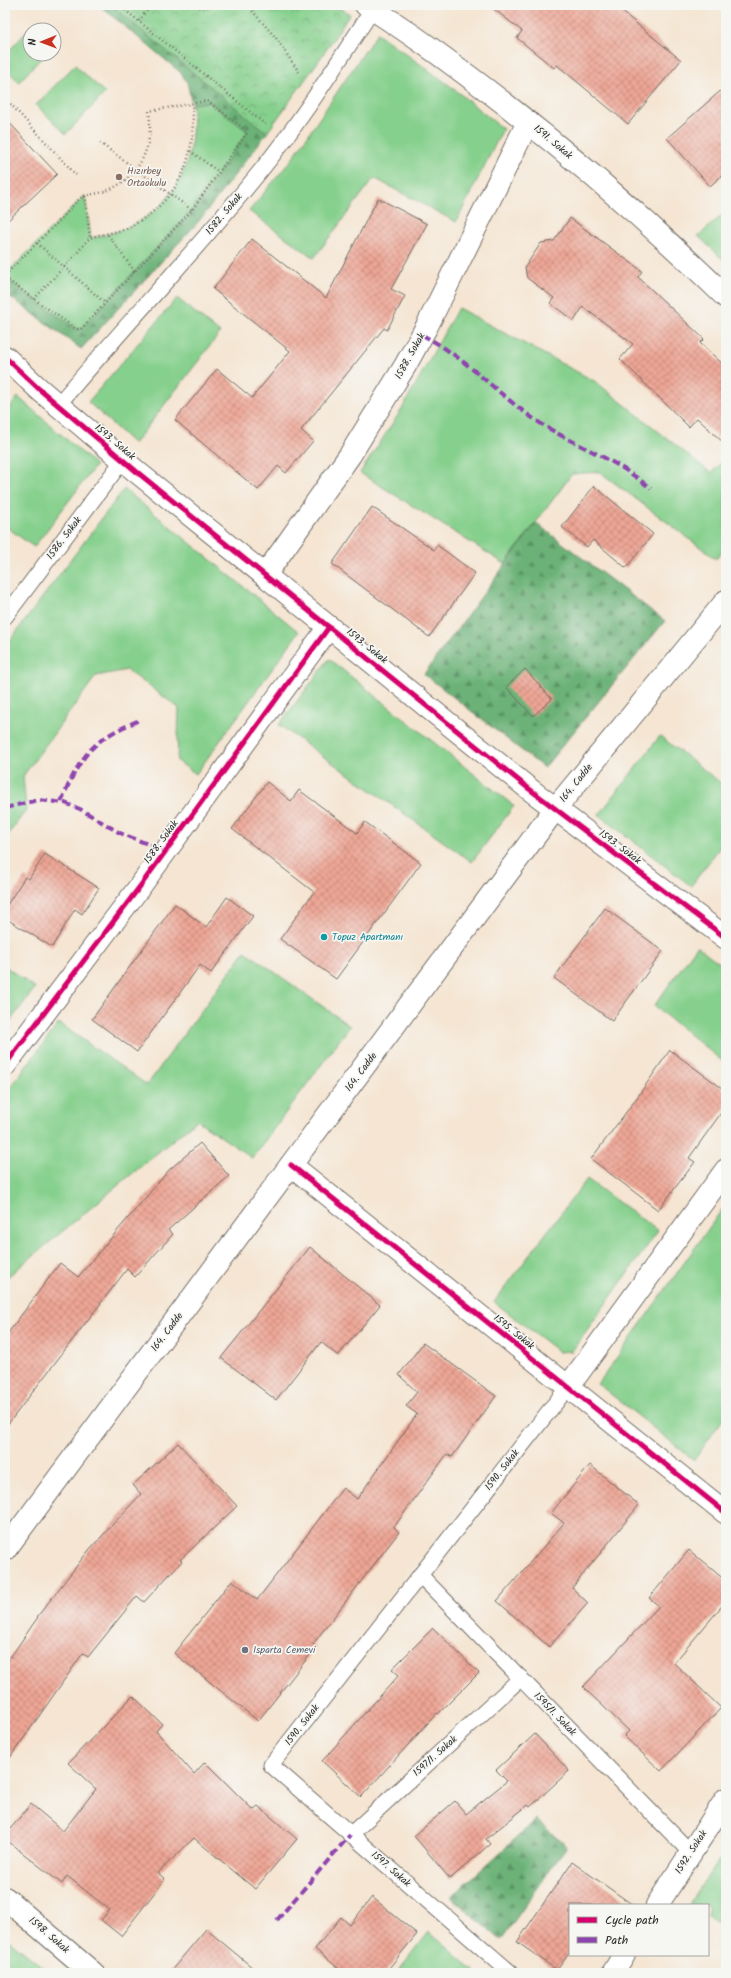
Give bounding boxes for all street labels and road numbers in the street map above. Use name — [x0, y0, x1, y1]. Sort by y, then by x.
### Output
street label: 1591. Sokak — [530, 121, 576, 163]
street label: 1582. Sokak — [202, 189, 247, 239]
street label: 1588. Sokak — [391, 330, 429, 382]
street label: 1593. Sokak — [91, 420, 139, 464]
street label: 1586. Sokak — [42, 513, 86, 563]
street label: 1593. Sokak — [343, 624, 391, 668]
street label: 164. Cadde — [555, 760, 597, 806]
street label: 1588. Sokak — [140, 816, 183, 867]
street label: 1593. Sokak — [595, 826, 645, 868]
street label: 164. Cadde — [341, 1049, 381, 1095]
street label: 164. Cadde — [147, 1309, 187, 1355]
street label: 1595. Sokak — [490, 1310, 538, 1354]
street label: 1590. Sokak — [481, 1446, 523, 1494]
street label: 1595/1. Sokak — [530, 1688, 580, 1740]
street label: 1590. Sokak — [281, 1701, 323, 1749]
street label: 1597/1. Sokak — [409, 1731, 461, 1780]
street label: 1592. Sokak — [671, 1827, 711, 1877]
street label: 1597. Sokak — [368, 1847, 415, 1891]
street label: 1598. Sokak — [25, 1913, 73, 1958]

